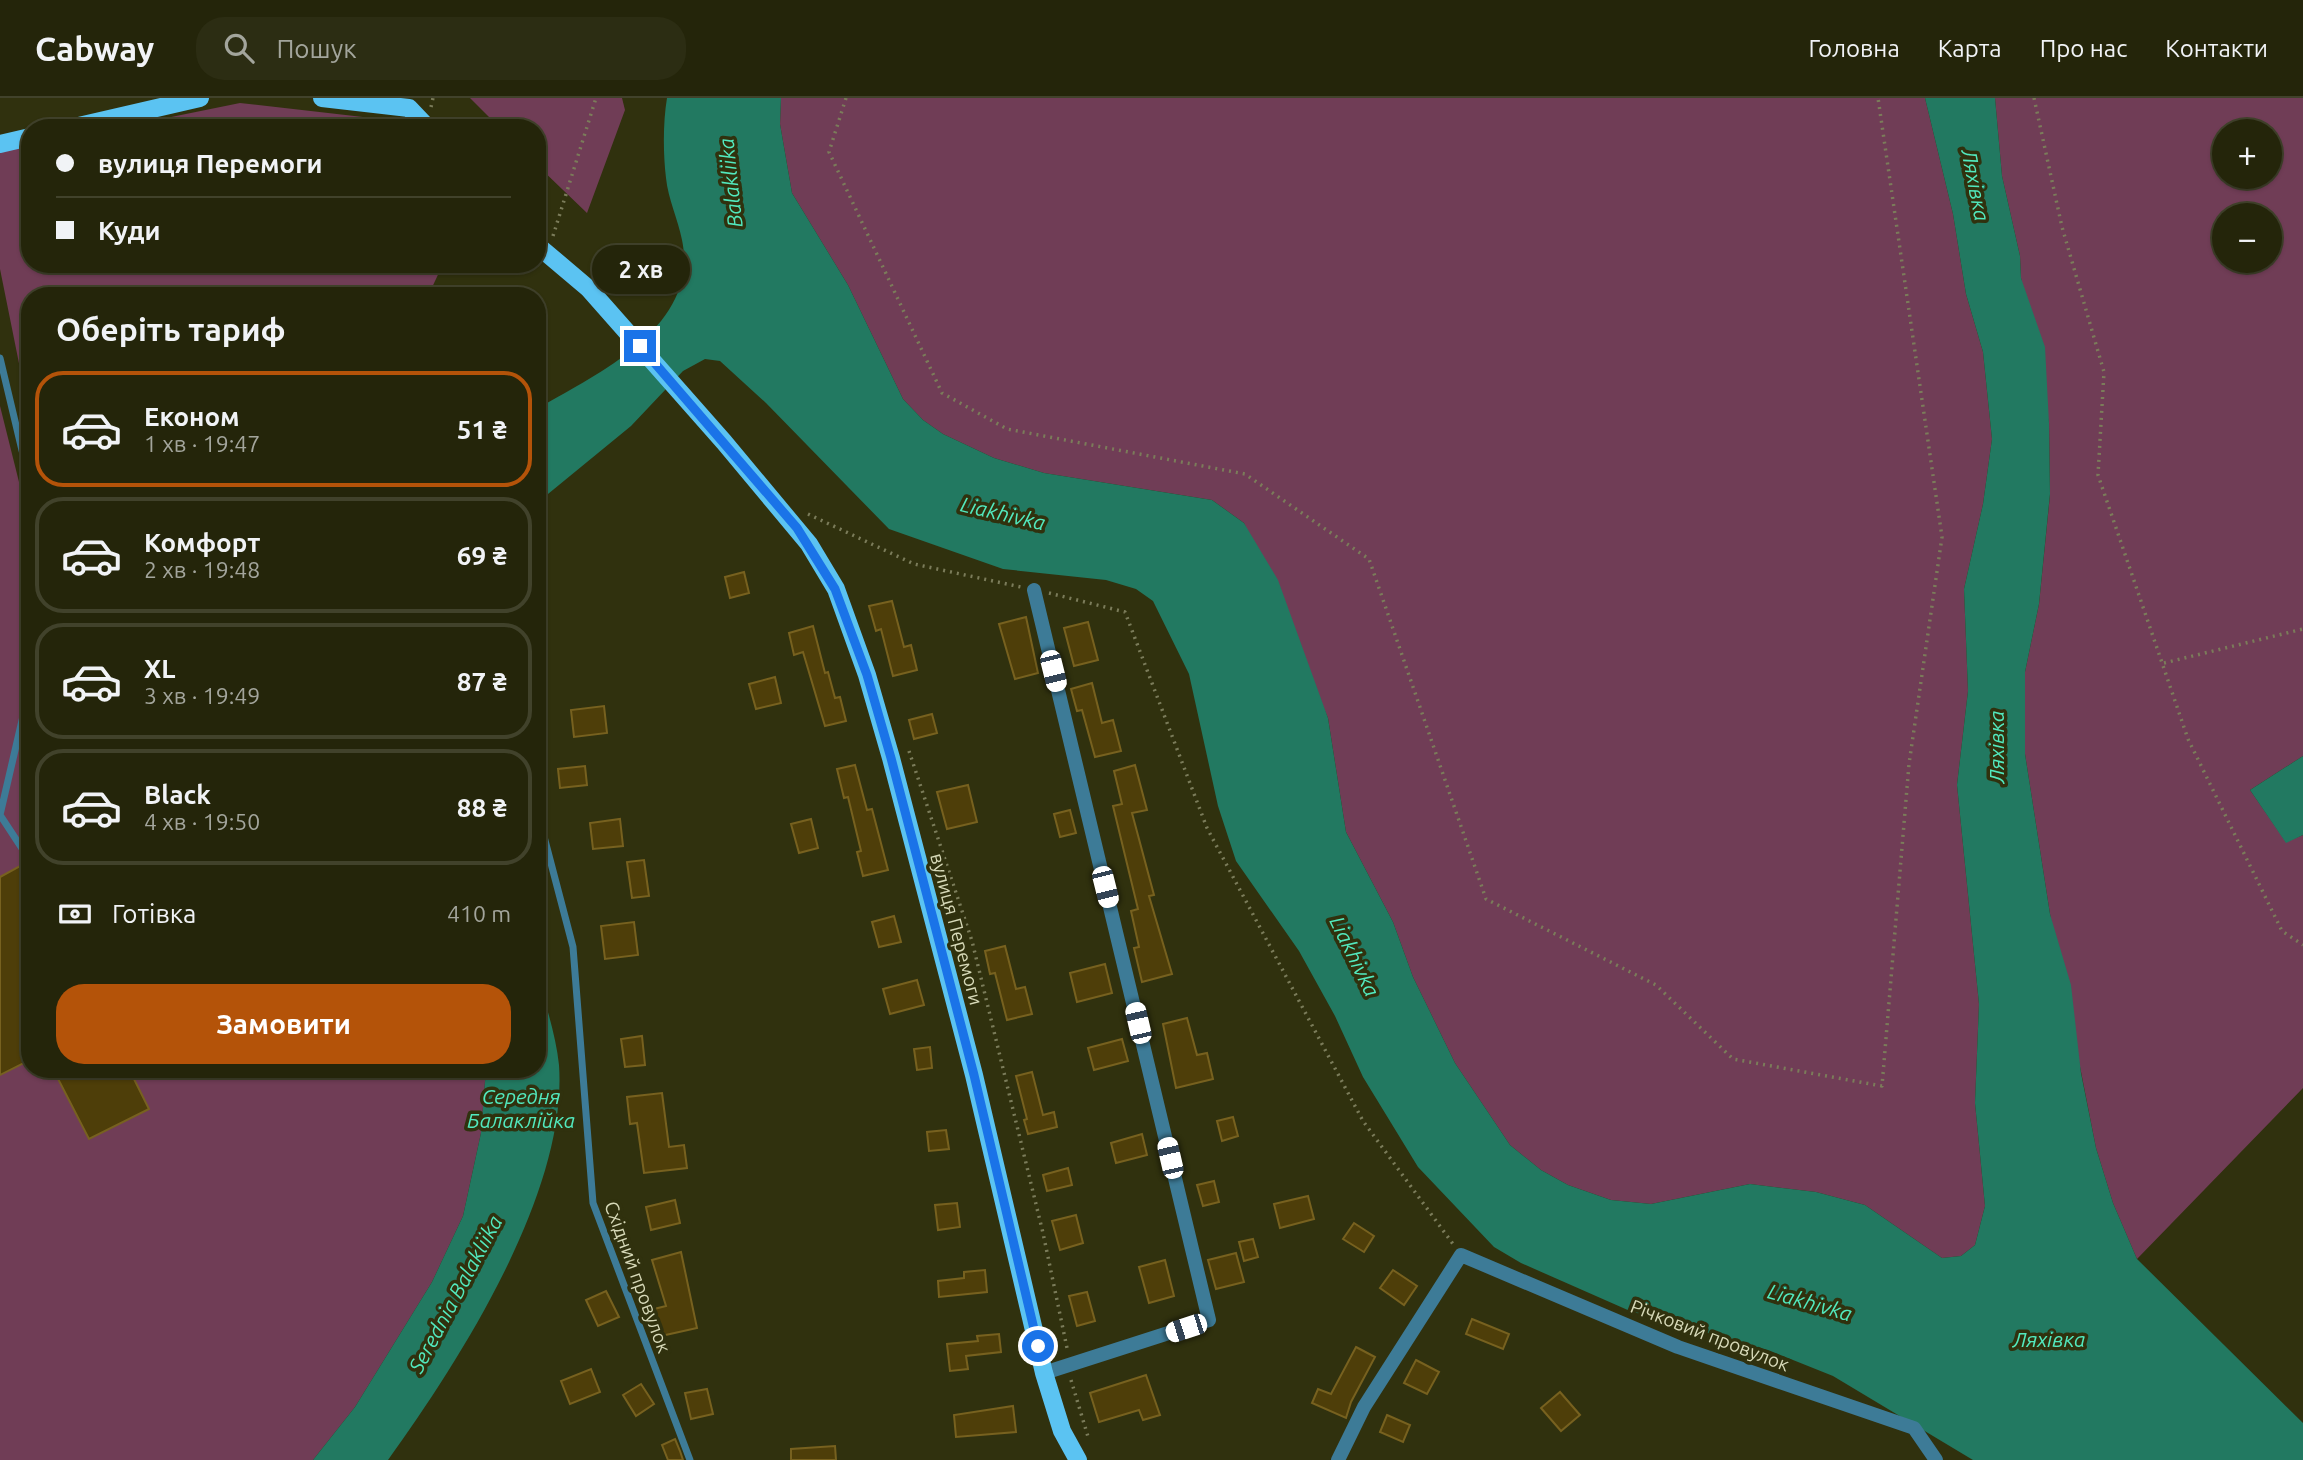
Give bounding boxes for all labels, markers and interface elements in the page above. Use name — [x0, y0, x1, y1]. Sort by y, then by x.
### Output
search box — [196, 17, 686, 80]
icon: search — [220, 29, 258, 67]
text: Cabway — [35, 30, 154, 67]
text: Пошук — [276, 34, 357, 63]
text: Головна — [1808, 35, 1900, 62]
text: Карта — [1938, 35, 2002, 62]
text: Про нас — [2040, 35, 2127, 62]
text: Контакти — [2165, 35, 2268, 62]
map controls — [2212, 119, 2282, 273]
button: + — [2212, 119, 2282, 189]
water label: Balakliika — [713, 137, 747, 229]
water label: Ляхівка — [1957, 146, 1995, 223]
text: вулиця Перемоги — [98, 149, 323, 178]
button: − — [2212, 203, 2282, 273]
text: Куди — [98, 216, 161, 245]
callout: 2 хв — [591, 244, 689, 294]
text: 2 хв — [619, 257, 663, 282]
text: Оберіть тариф — [56, 311, 286, 347]
route end — [624, 330, 656, 362]
icon: car — [60, 398, 123, 461]
text: Економ — [144, 402, 240, 431]
text: 51 ₴ — [457, 415, 507, 444]
text: 1 хв · 19:47 — [144, 431, 260, 456]
water label: Liakhivka — [958, 492, 1048, 534]
icon: car — [60, 524, 123, 587]
text: Комфорт — [144, 528, 260, 557]
text: 69 ₴ — [457, 541, 507, 570]
text: 2 хв · 19:48 — [144, 557, 260, 582]
car — [1038, 648, 1069, 694]
icon: car — [60, 650, 123, 713]
text: XL — [144, 654, 175, 683]
text: 87 ₴ — [457, 667, 507, 696]
text: 3 хв · 19:49 — [144, 683, 260, 708]
water label: Ляхівка — [1984, 711, 2008, 784]
icon: car — [60, 776, 123, 839]
text: Black — [144, 780, 211, 809]
text: 88 ₴ — [457, 793, 507, 822]
text: 4 хв · 19:50 — [144, 809, 260, 834]
street label: вулиця Перемоги — [926, 851, 988, 1007]
car — [1090, 864, 1121, 910]
icon: cash — [56, 895, 94, 933]
text: Готівка — [112, 899, 196, 928]
text: 410 m — [447, 901, 511, 926]
water label: Liakhivka — [1325, 912, 1385, 1000]
button: Замовити — [56, 984, 511, 1064]
car — [1124, 1000, 1153, 1046]
water label: Середня Балаклійка — [467, 1084, 575, 1132]
car — [1156, 1135, 1185, 1181]
street label: Східний провулок — [600, 1198, 676, 1356]
water label: Serednia Balakliika — [403, 1211, 507, 1378]
water label: Liakhivka — [1765, 1279, 1855, 1325]
street label: Річковий провулок — [1628, 1295, 1793, 1375]
car — [1163, 1312, 1210, 1344]
water label: Ляхівка — [2012, 1327, 2085, 1351]
route start — [1022, 1330, 1054, 1362]

